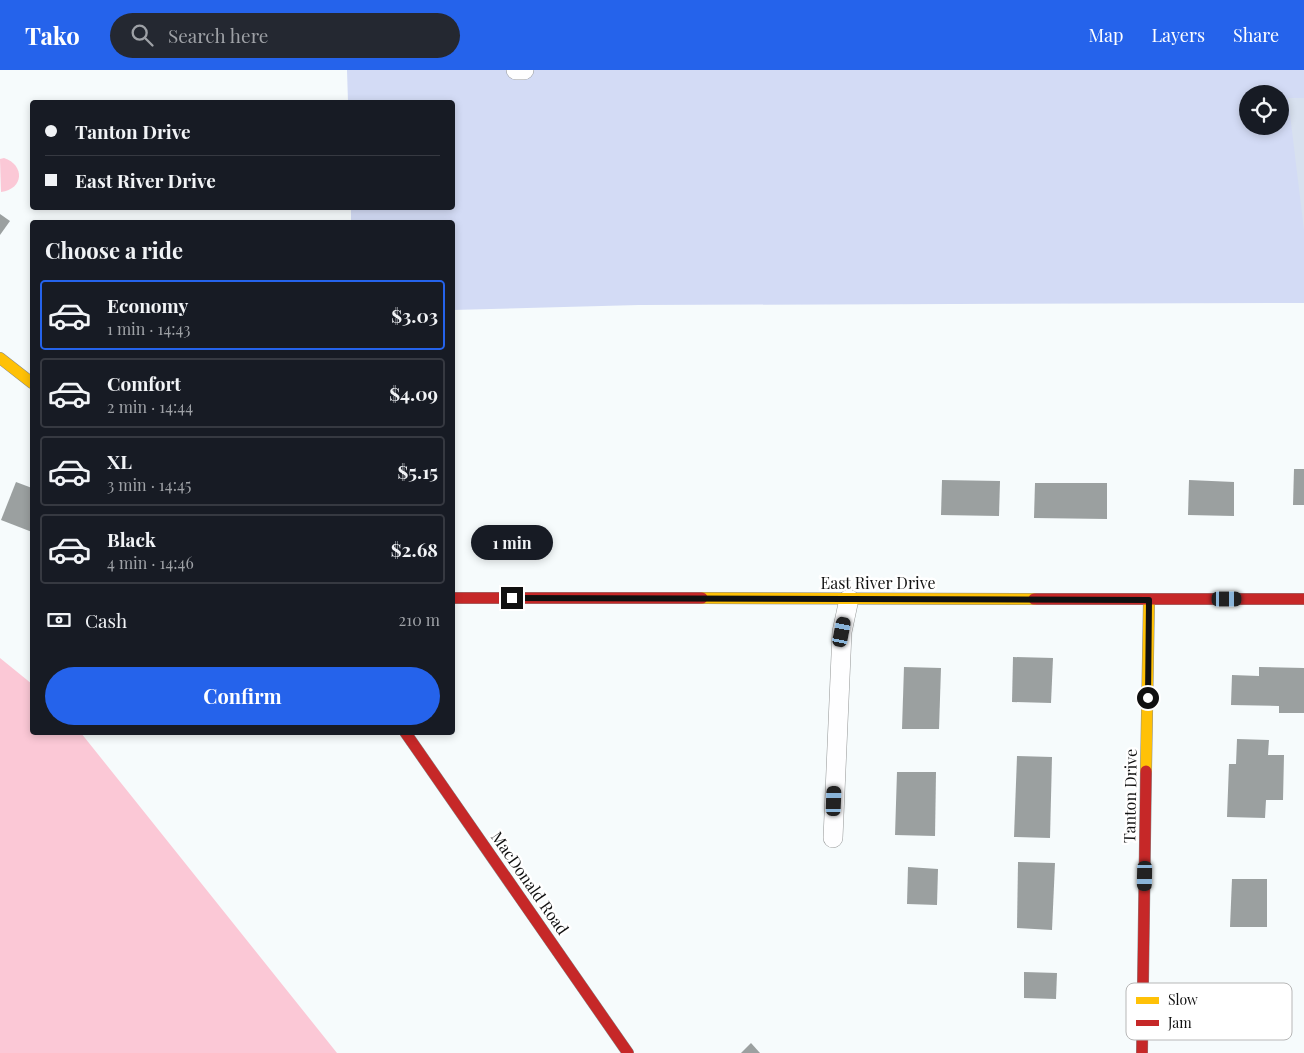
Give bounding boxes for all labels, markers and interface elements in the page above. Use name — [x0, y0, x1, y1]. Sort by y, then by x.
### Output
search box — [110, 13, 460, 58]
text: Tako — [25, 19, 80, 51]
icon: search — [128, 21, 156, 49]
text: Search here — [168, 22, 268, 48]
text: Map — [1088, 23, 1123, 47]
text: Layers — [1151, 23, 1205, 47]
text: Share — [1233, 23, 1279, 47]
map controls — [1239, 85, 1289, 135]
button: locate — [1239, 85, 1289, 135]
text: Tanton Drive — [75, 118, 191, 144]
text: East River Drive — [75, 167, 216, 193]
text: Choose a ride — [45, 235, 183, 265]
text: Economy — [107, 292, 188, 318]
icon: car — [47, 293, 92, 338]
text: $3.03 — [391, 302, 438, 328]
text: 1 min · 14:43 — [107, 318, 190, 339]
text: Comfort — [107, 370, 181, 396]
icon: car — [47, 371, 92, 416]
text: $4.09 — [389, 380, 438, 406]
text: 2 min · 14:44 — [107, 396, 193, 417]
text: XL — [107, 448, 132, 474]
icon: car — [47, 449, 92, 494]
text: $5.15 — [397, 458, 438, 484]
text: 3 min · 14:45 — [107, 474, 191, 495]
text: Black — [107, 526, 156, 552]
callout: 1 min — [471, 526, 553, 560]
icon: car — [47, 527, 92, 572]
text: 1 min — [492, 532, 532, 553]
text: $2.68 — [391, 536, 438, 562]
text: 4 min · 14:46 — [107, 552, 194, 573]
street label: East River Drive — [821, 572, 936, 593]
route end — [501, 587, 523, 609]
car — [1212, 592, 1242, 607]
icon: cash — [45, 606, 73, 634]
text: Cash — [85, 607, 127, 633]
text: 210 m — [399, 609, 440, 630]
car — [831, 616, 852, 648]
button: Confirm — [45, 667, 440, 725]
route start — [1137, 687, 1159, 709]
street label: Tanton Drive — [1118, 749, 1141, 843]
car — [825, 786, 842, 816]
street label: MacDonald Road — [487, 827, 574, 939]
car — [1137, 861, 1152, 891]
legend — [1126, 983, 1292, 1040]
text: Slow — [1168, 990, 1198, 1009]
text: Jam — [1167, 1013, 1192, 1032]

